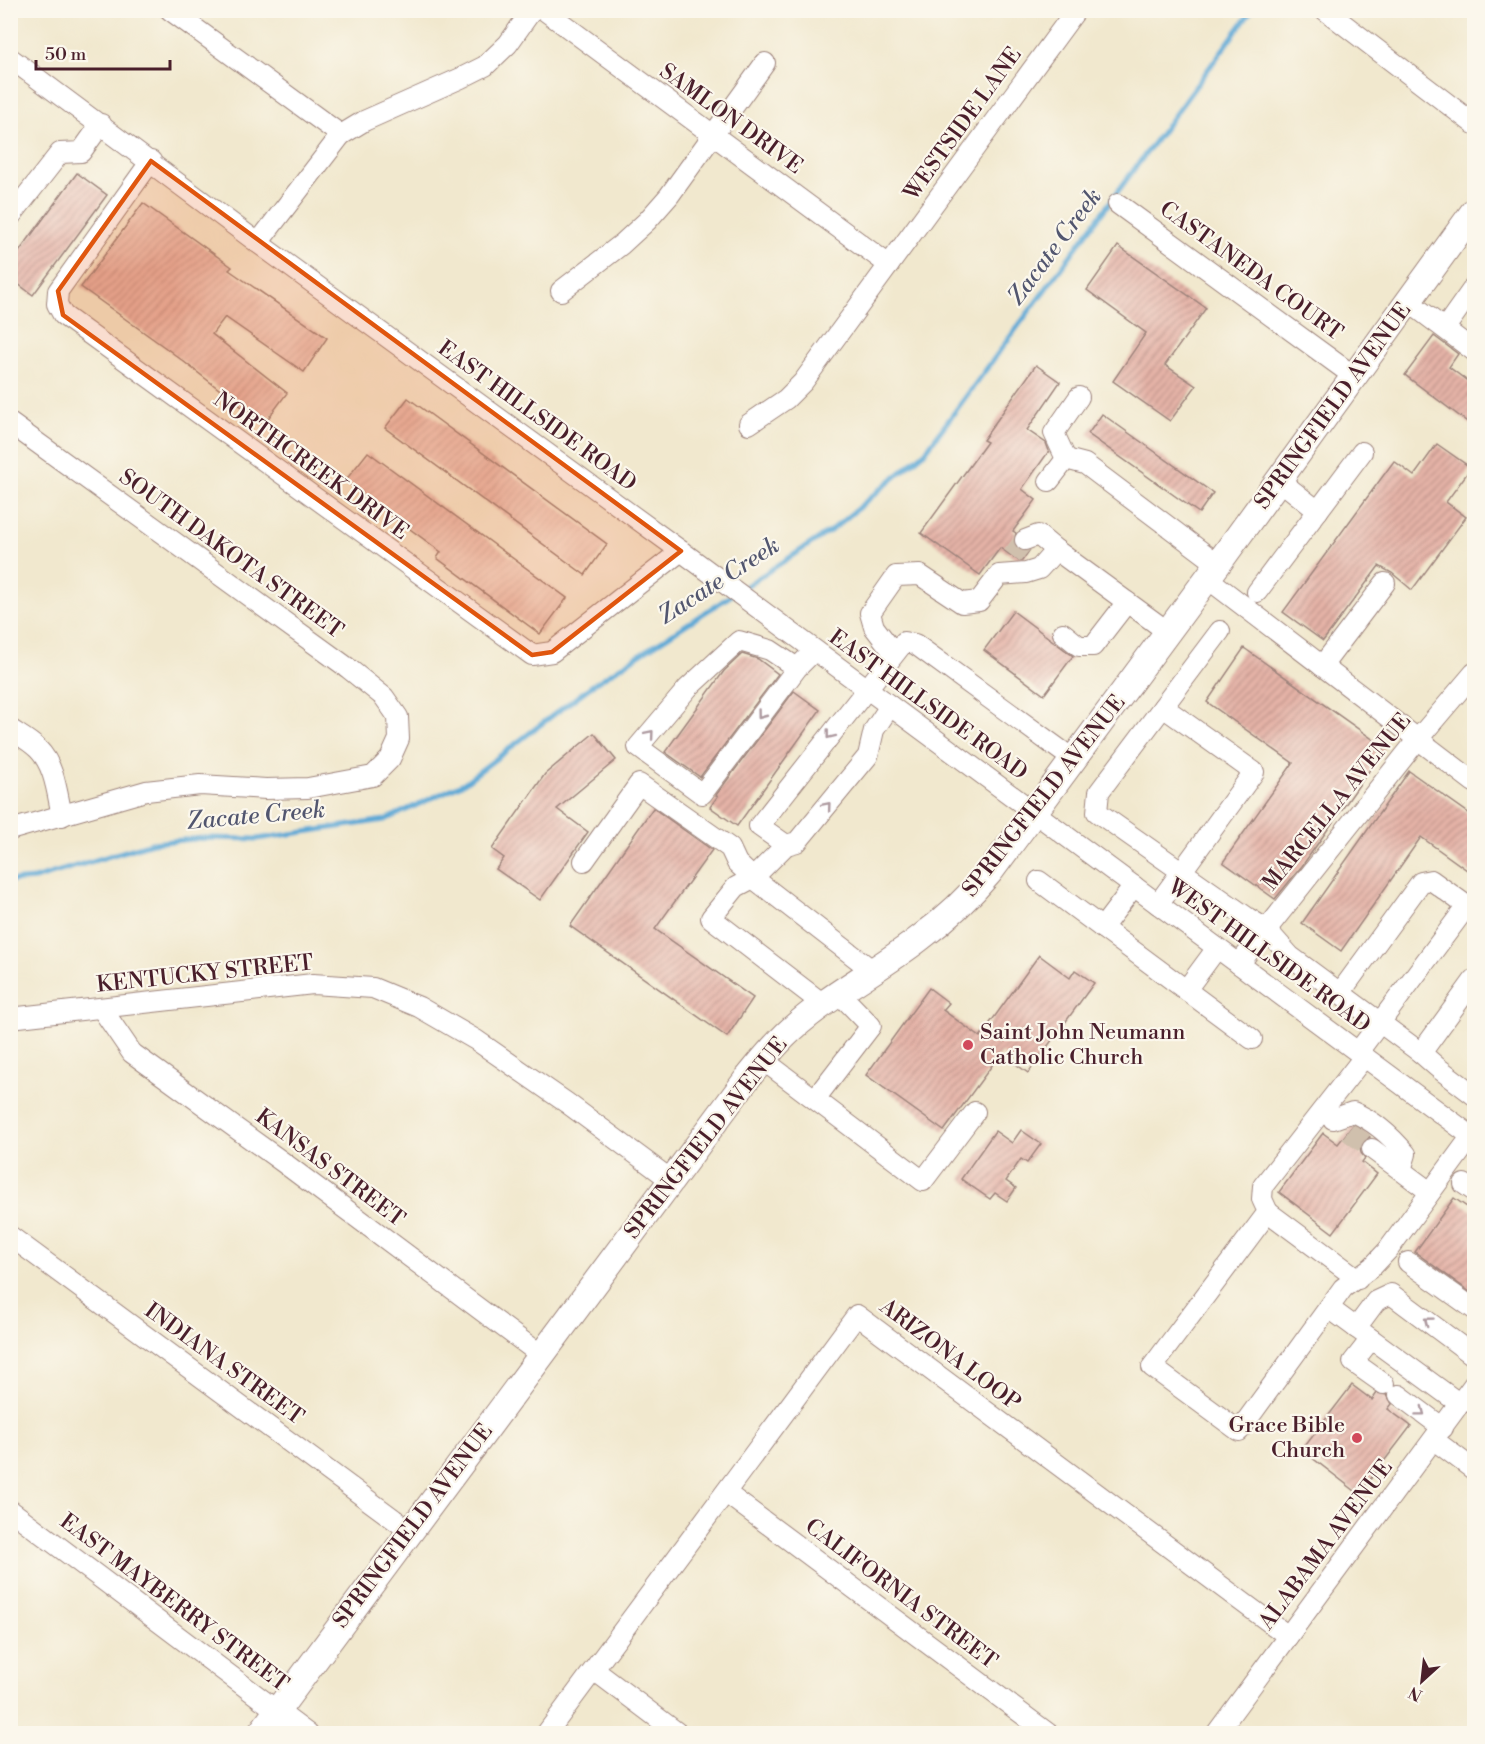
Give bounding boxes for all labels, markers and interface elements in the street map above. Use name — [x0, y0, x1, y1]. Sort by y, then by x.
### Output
scale bar — [36, 33, 170, 71]
street label: WESTSIDE LANE — [898, 42, 1028, 207]
text: 50 m — [45, 43, 87, 66]
street label: SAMLON DRIVE — [654, 58, 808, 180]
water label: Zacate Creek — [1001, 183, 1109, 311]
street label: CASTANEDA COURT — [1154, 196, 1348, 346]
street label: SPRINGFIELD AVENUE — [1249, 297, 1417, 515]
street label: EAST HILLSIDE ROAD — [432, 335, 642, 497]
street label: NORTHCREEK DRIVE — [208, 386, 414, 546]
street label: SOUTH DAKOTA STREET — [114, 464, 348, 644]
water label: Zacate Creek — [653, 531, 785, 631]
street label: EAST HILLSIDE ROAD — [823, 624, 1033, 786]
street label: SPRINGFIELD AVENUE — [957, 690, 1131, 902]
one-way arrow — [758, 708, 769, 719]
street label: MARCELLA AVENUE — [1257, 708, 1417, 896]
one-way arrow — [827, 729, 838, 740]
one-way arrow — [643, 730, 654, 741]
water label: Zacate Creek — [186, 795, 326, 837]
one-way arrow — [820, 802, 831, 813]
street label: WEST HILLSIDE ROAD — [1162, 873, 1376, 1039]
street label: KENTUCKY STREET — [95, 949, 315, 999]
place label: Saint John Neumann Catholic Church — [980, 1019, 1185, 1071]
street label: SPRINGFIELD AVENUE — [619, 1032, 793, 1244]
marker: Saint John Neumann Catholic Church — [961, 1038, 975, 1052]
street label: KANSAS STREET — [250, 1103, 410, 1233]
street label: ARIZONA LOOP — [873, 1293, 1026, 1417]
street label: INDIANA STREET — [139, 1297, 309, 1431]
one-way arrow — [1423, 1317, 1434, 1328]
one-way arrow — [1414, 1404, 1425, 1415]
place label: Grace Bible Church — [1229, 1412, 1345, 1464]
street label: SPRINGFIELD AVENUE — [327, 1418, 499, 1634]
marker: Grace Bible Church — [1350, 1431, 1364, 1445]
street label: ALABAMA AVENUE — [1253, 1455, 1399, 1636]
street label: EAST MAYBERRY STREET — [54, 1508, 294, 1698]
street label: CALIFORNIA STREET — [800, 1513, 1002, 1675]
north arrow — [1392, 1651, 1452, 1711]
text: N — [1405, 1682, 1426, 1705]

